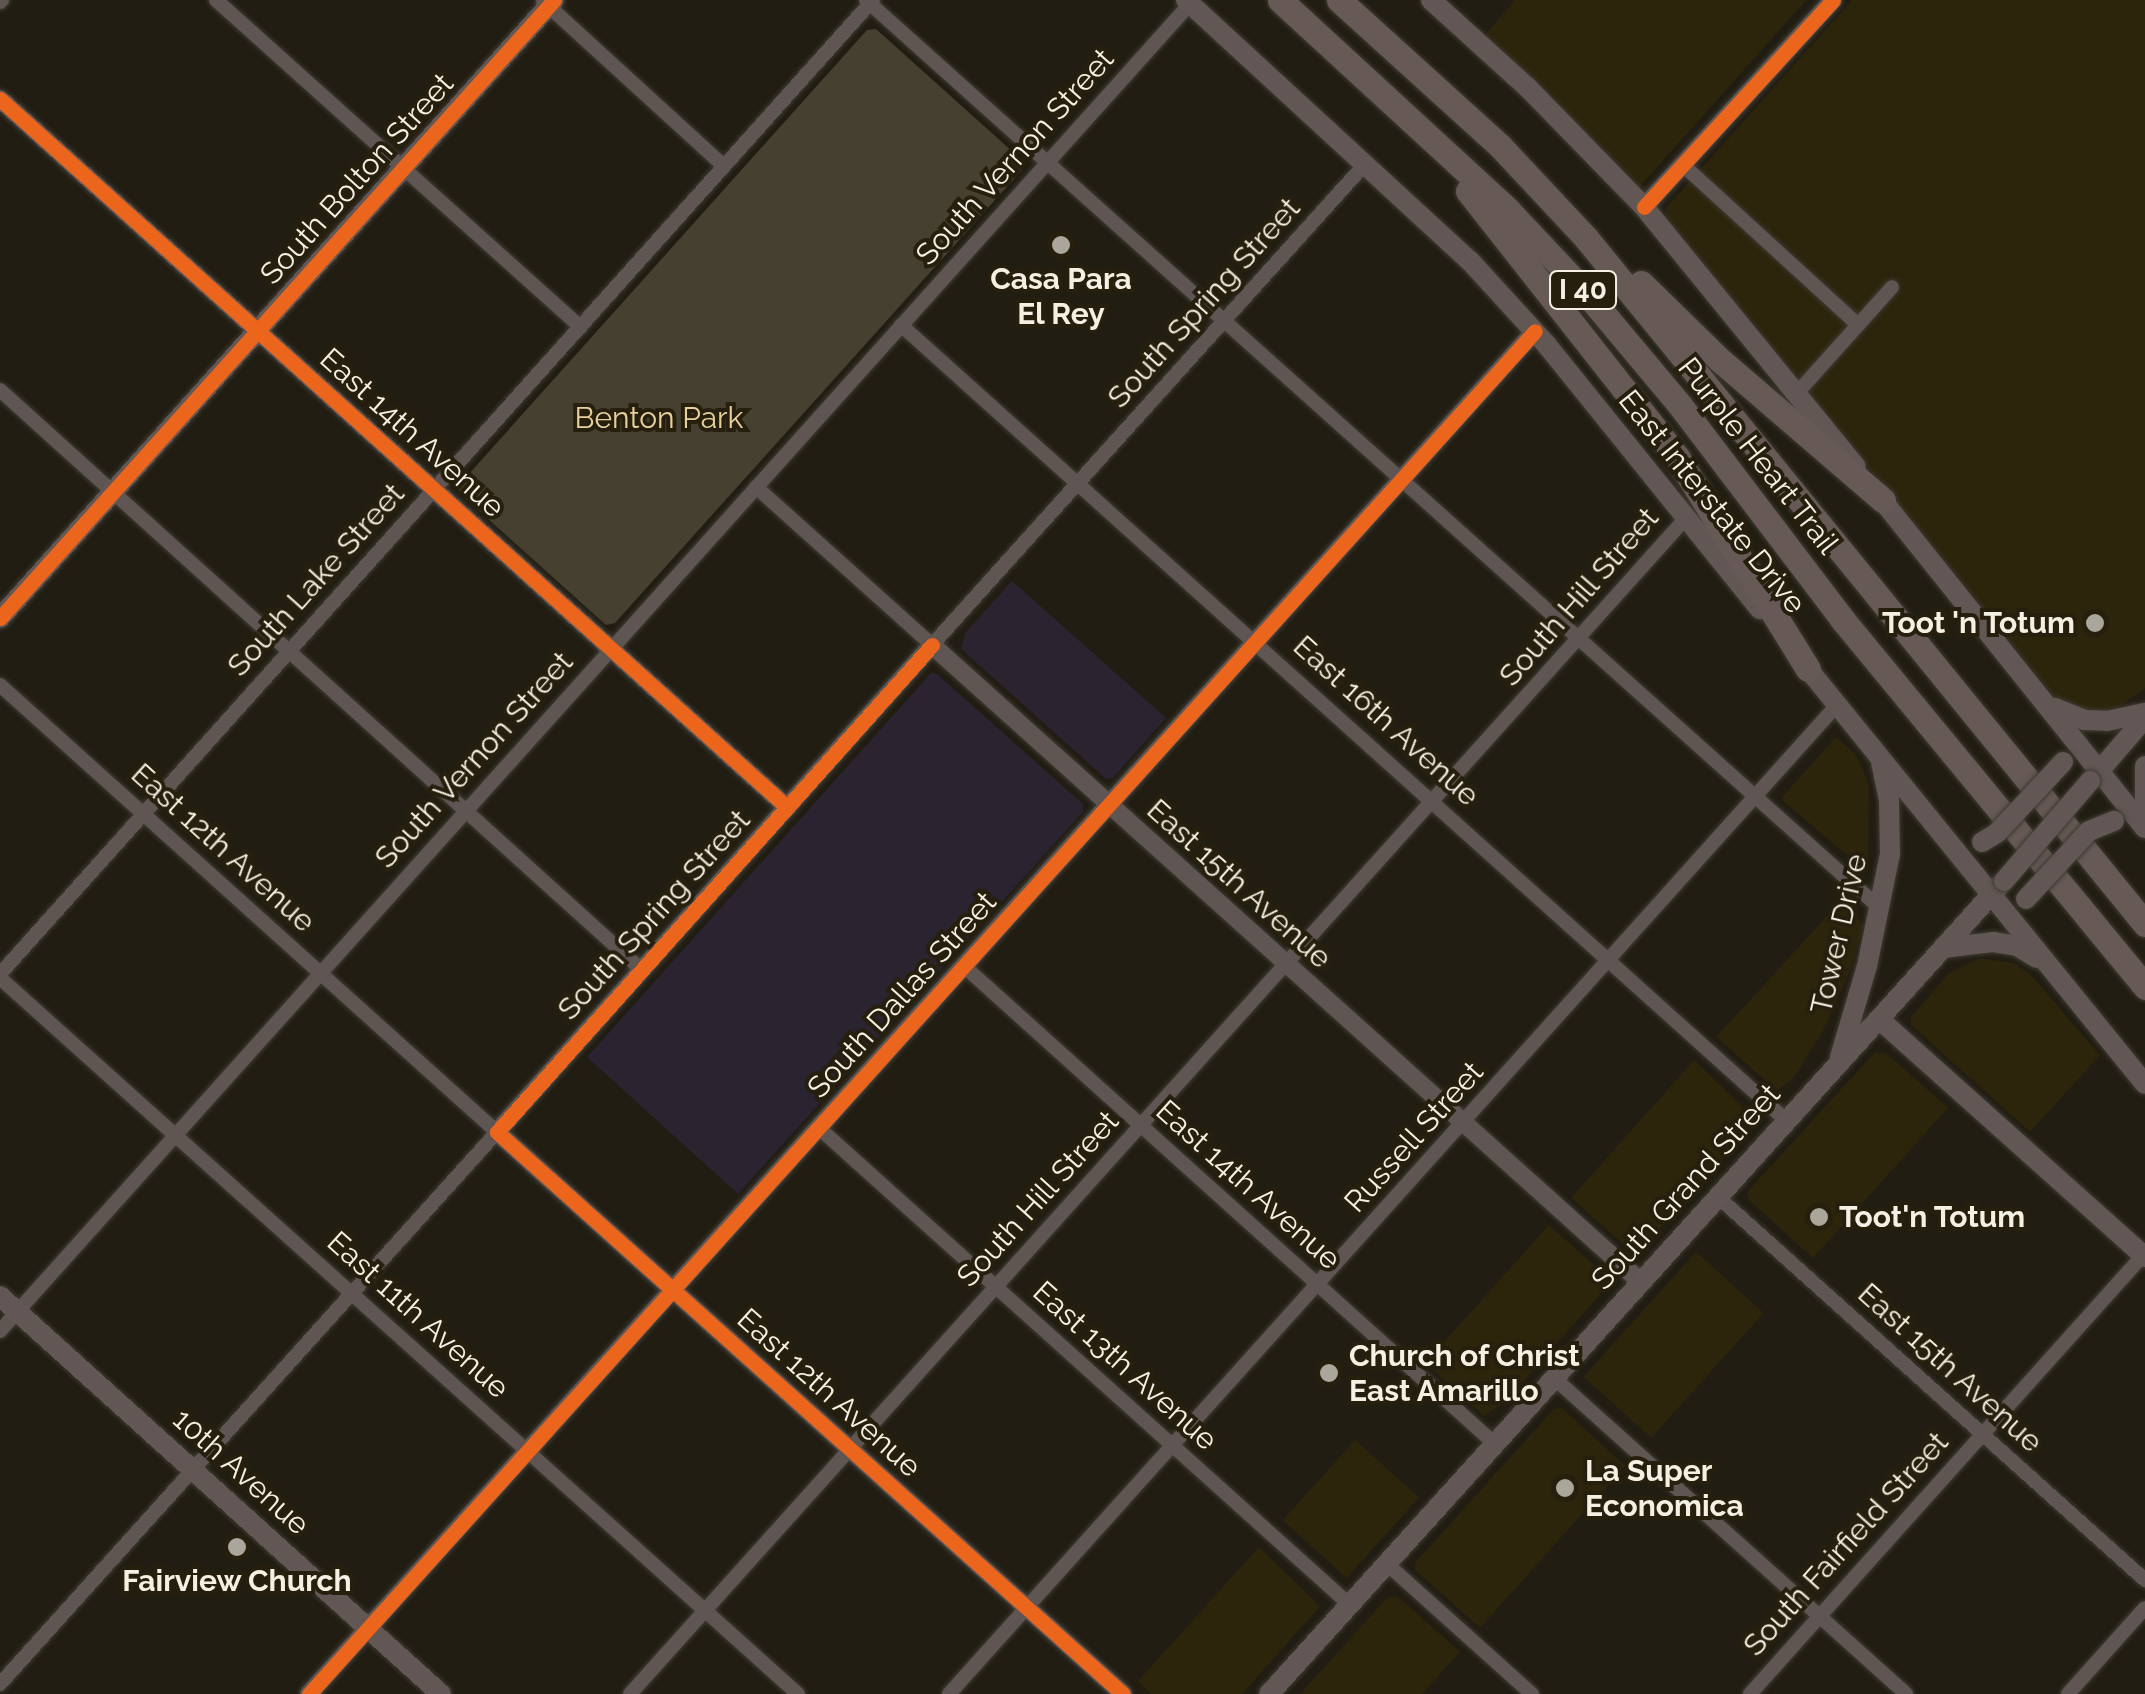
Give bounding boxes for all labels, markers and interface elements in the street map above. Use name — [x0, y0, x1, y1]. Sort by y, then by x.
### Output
street label: South Vernon Street — [908, 41, 1122, 273]
street label: South Bolton Street — [253, 66, 461, 292]
street label: South Spring Street — [1100, 191, 1308, 415]
marker: Casa Para El Rey — [1050, 234, 1072, 256]
place label: Casa Para El Rey — [990, 261, 1132, 332]
road number: I 40 — [1548, 267, 1618, 313]
street label: East 14th Avenue — [312, 341, 512, 525]
street label: Purple Heart Trail — [1670, 350, 1846, 562]
street label: East Interstate Drive — [1611, 383, 1813, 621]
park label: Benton Park — [575, 400, 743, 436]
street label: South Lake Street — [220, 476, 412, 684]
street label: South Hill Street — [1492, 500, 1666, 694]
place label: Toot 'n Totum — [1881, 605, 2075, 641]
marker: Toot 'n Totum — [2084, 612, 2106, 634]
street label: East 16th Avenue — [1285, 628, 1487, 814]
street label: South Vernon Street — [367, 644, 581, 876]
street label: East 12th Avenue — [123, 756, 323, 940]
street label: East 15th Avenue — [1139, 792, 1339, 976]
street label: South Spring Street — [550, 803, 758, 1027]
street label: Tower Drive — [1803, 850, 1875, 1018]
street label: South Dallas Street — [800, 885, 1004, 1105]
street label: Russell Street — [1337, 1054, 1491, 1220]
street label: South Grand Street — [1584, 1077, 1788, 1297]
street label: East 14th Avenue — [1148, 1093, 1348, 1277]
street label: South Hill Street — [949, 1103, 1127, 1295]
place label: Toot'n Totum — [1839, 1199, 2026, 1235]
marker: Toot'n Totum — [1808, 1206, 1830, 1228]
street label: East 11th Avenue — [319, 1224, 517, 1406]
street label: East 13th Avenue — [1025, 1274, 1225, 1458]
street label: East 15th Avenue — [1850, 1276, 2050, 1460]
street label: East 12th Avenue — [729, 1301, 929, 1485]
place label: Church of Christ East Amarillo — [1349, 1338, 1580, 1408]
marker: Church of Christ East Amarillo — [1318, 1362, 1340, 1384]
street label: 10th Avenue — [165, 1401, 317, 1543]
street label: South Fairfield Street — [1736, 1425, 1956, 1663]
place label: La Super Economica — [1585, 1453, 1744, 1524]
marker: La Super Economica — [1554, 1477, 1576, 1499]
marker: Fairview Church — [226, 1536, 248, 1558]
place label: Fairview Church — [122, 1563, 352, 1599]

